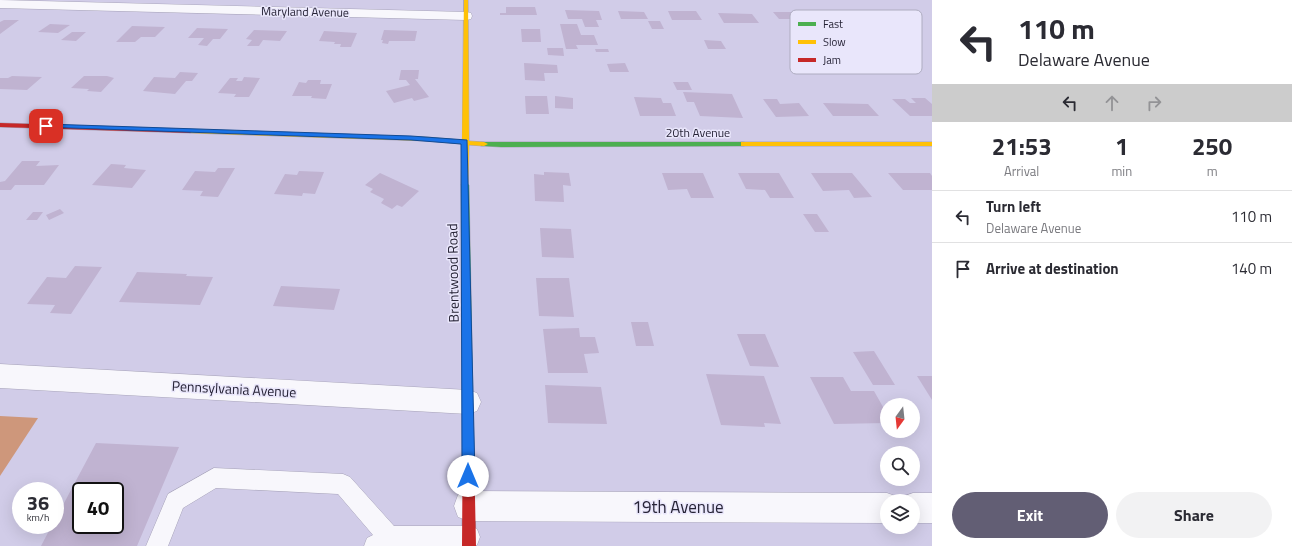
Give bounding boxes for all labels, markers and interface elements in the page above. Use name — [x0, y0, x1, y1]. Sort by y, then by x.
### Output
street label: Maryland Avenue — [261, 1, 349, 22]
text: 110 m — [1018, 7, 1095, 50]
legend — [790, 10, 922, 74]
text: Fast — [823, 16, 843, 32]
icon: left — [952, 16, 1004, 68]
text: Slow — [823, 34, 846, 50]
text: Delaware Avenue — [1018, 46, 1150, 73]
text: Jam — [823, 52, 841, 68]
icon: left — [1059, 92, 1081, 114]
icon: ahead — [1101, 92, 1123, 114]
icon: right — [1143, 92, 1165, 114]
pin — [29, 109, 63, 143]
icon: arrive — [35, 115, 57, 137]
street label: 20th Avenue — [666, 123, 730, 142]
text: 21:53 — [992, 128, 1052, 164]
text: 1 — [1115, 128, 1129, 164]
text: 250 — [1192, 128, 1232, 164]
text: Arrival — [1004, 161, 1039, 181]
text: min — [1111, 161, 1132, 181]
text: m — [1207, 161, 1218, 181]
text: Turn left — [986, 195, 1041, 218]
text: 110 m — [1231, 205, 1272, 228]
icon: left — [952, 206, 974, 228]
text: Delaware Avenue — [986, 218, 1081, 238]
street label: Brentwood Road — [441, 223, 464, 323]
text: Arrive at destination — [986, 257, 1119, 280]
text: 140 m — [1231, 257, 1272, 280]
icon: arrive — [952, 258, 974, 280]
street label: Pennsylvania Avenue — [171, 375, 297, 402]
north arrow — [880, 398, 920, 438]
map controls — [880, 398, 920, 534]
button: search — [880, 446, 920, 486]
position arrow — [447, 455, 489, 497]
speed limit sign: 40 — [72, 482, 124, 534]
text: 36 — [27, 487, 49, 518]
button: Exit — [952, 492, 1108, 538]
button: Share — [1116, 492, 1272, 538]
street label: 19th Avenue — [632, 494, 724, 520]
button: layers — [880, 494, 920, 534]
text: km/h — [27, 510, 49, 525]

